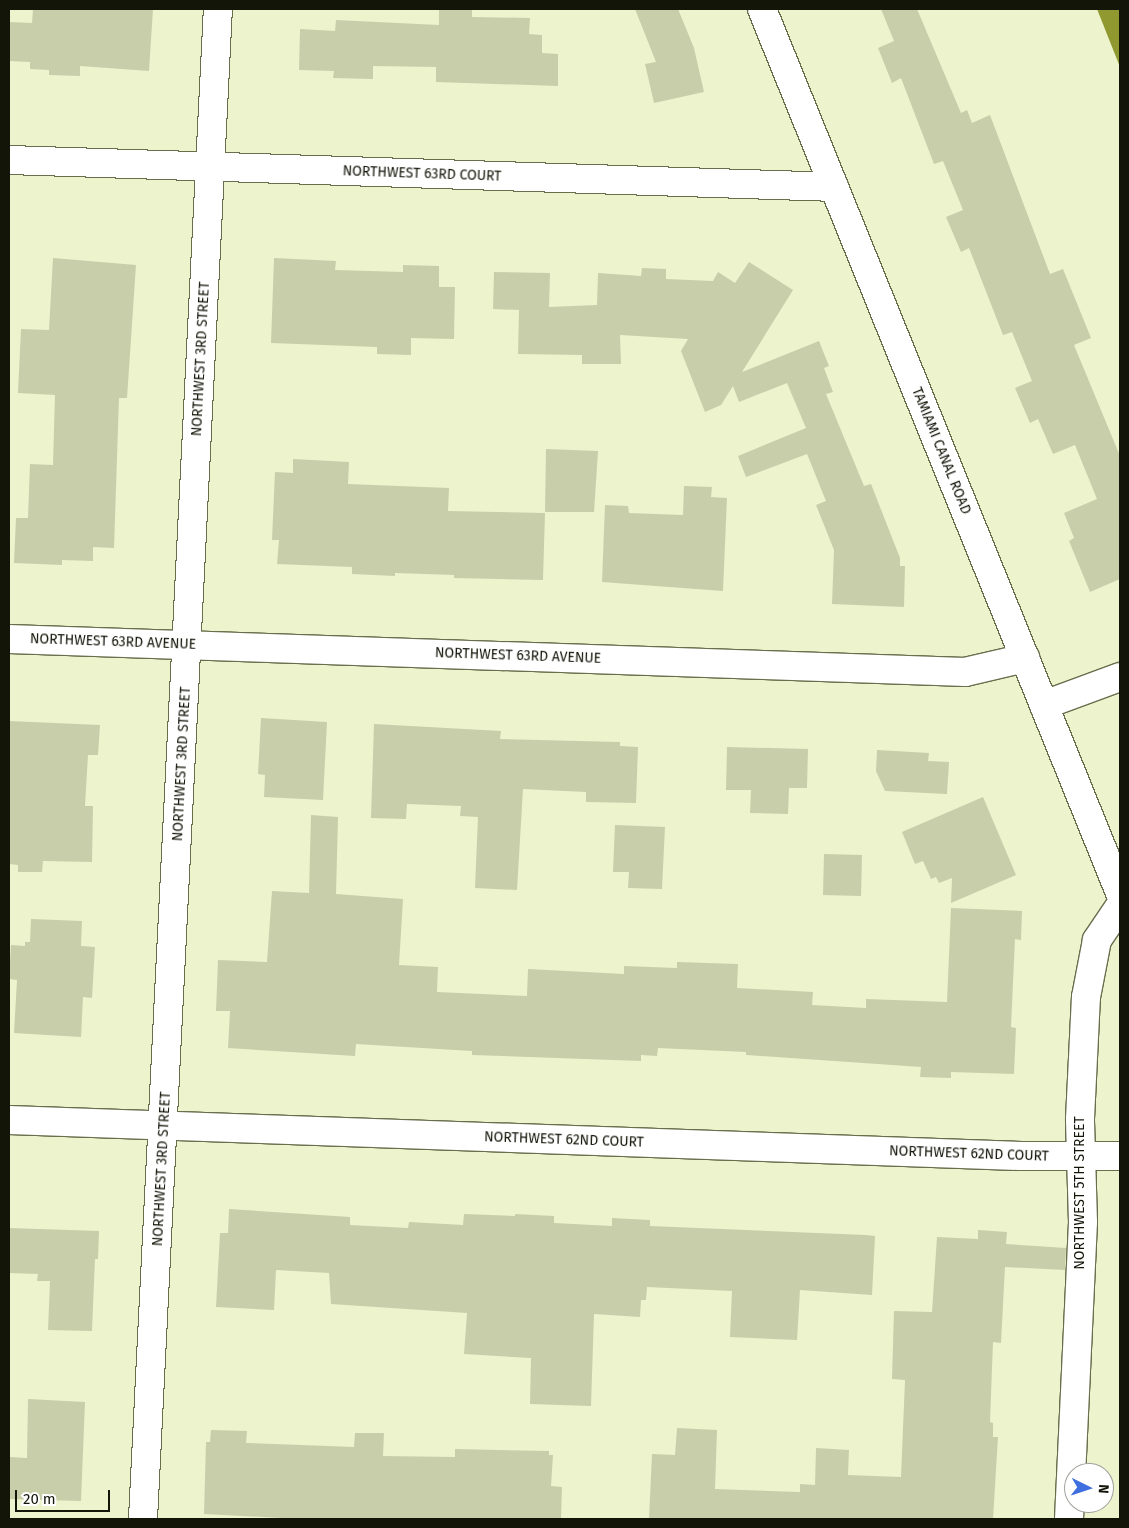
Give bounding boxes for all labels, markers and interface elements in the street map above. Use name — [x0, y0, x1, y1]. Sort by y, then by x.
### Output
street label: NORTHWEST 63RD COURT — [342, 163, 502, 185]
street label: NORTHWEST 3RD STREET — [189, 281, 213, 437]
street label: TAMIAMI CANAL ROAD — [908, 385, 974, 517]
street label: NORTHWEST 63RD AVENUE — [30, 631, 196, 653]
street label: NORTHWEST 63RD AVENUE — [435, 645, 601, 667]
street label: NORTHWEST 3RD STREET — [170, 686, 194, 842]
street label: NORTHWEST 3RD STREET — [150, 1091, 174, 1247]
street label: NORTHWEST 5TH STREET — [1072, 1116, 1088, 1270]
street label: NORTHWEST 62ND COURT — [484, 1129, 644, 1151]
street label: NORTHWEST 62ND COURT — [889, 1143, 1049, 1165]
north arrow — [1064, 1463, 1114, 1513]
scale bar — [18, 1480, 112, 1512]
text: N — [1095, 1484, 1112, 1494]
text: 20 m — [23, 1490, 56, 1508]

